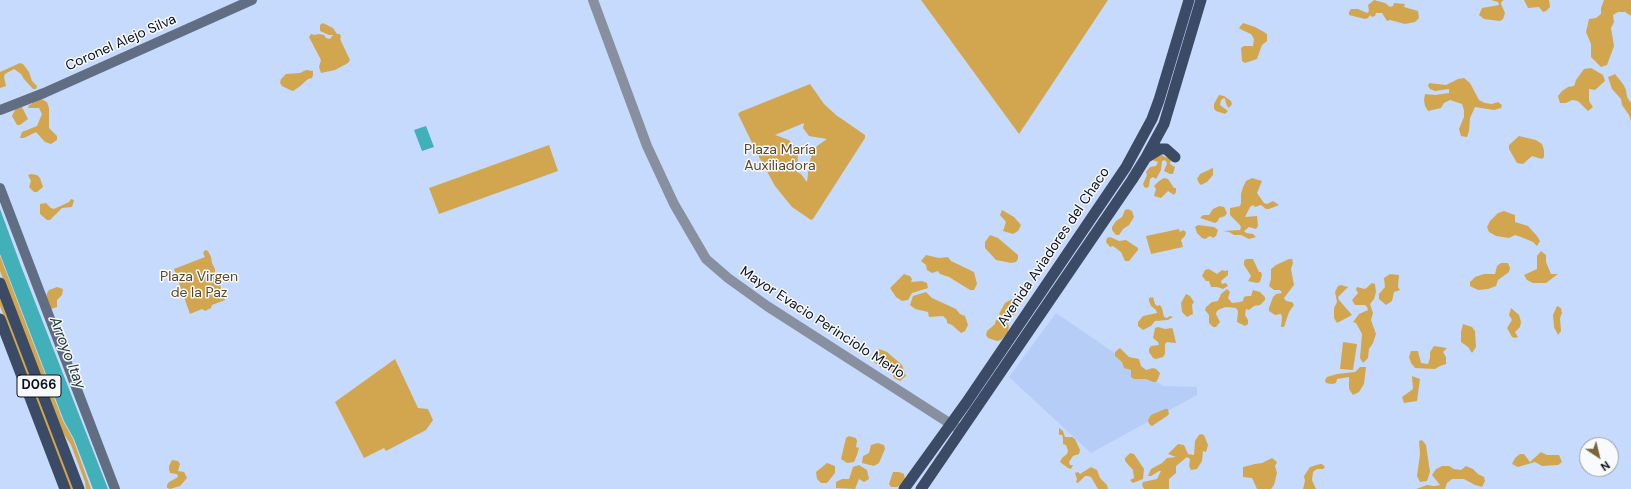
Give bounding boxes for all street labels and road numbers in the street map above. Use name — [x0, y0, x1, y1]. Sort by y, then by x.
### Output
street label: Coronel Alejo Silva — [63, 11, 179, 75]
street label: Avenida Aviadores del Chaco — [994, 164, 1114, 330]
street label: Mayor Evacio Perinciolo Merlo — [737, 263, 907, 383]
road number: D066 — [17, 375, 61, 397]

